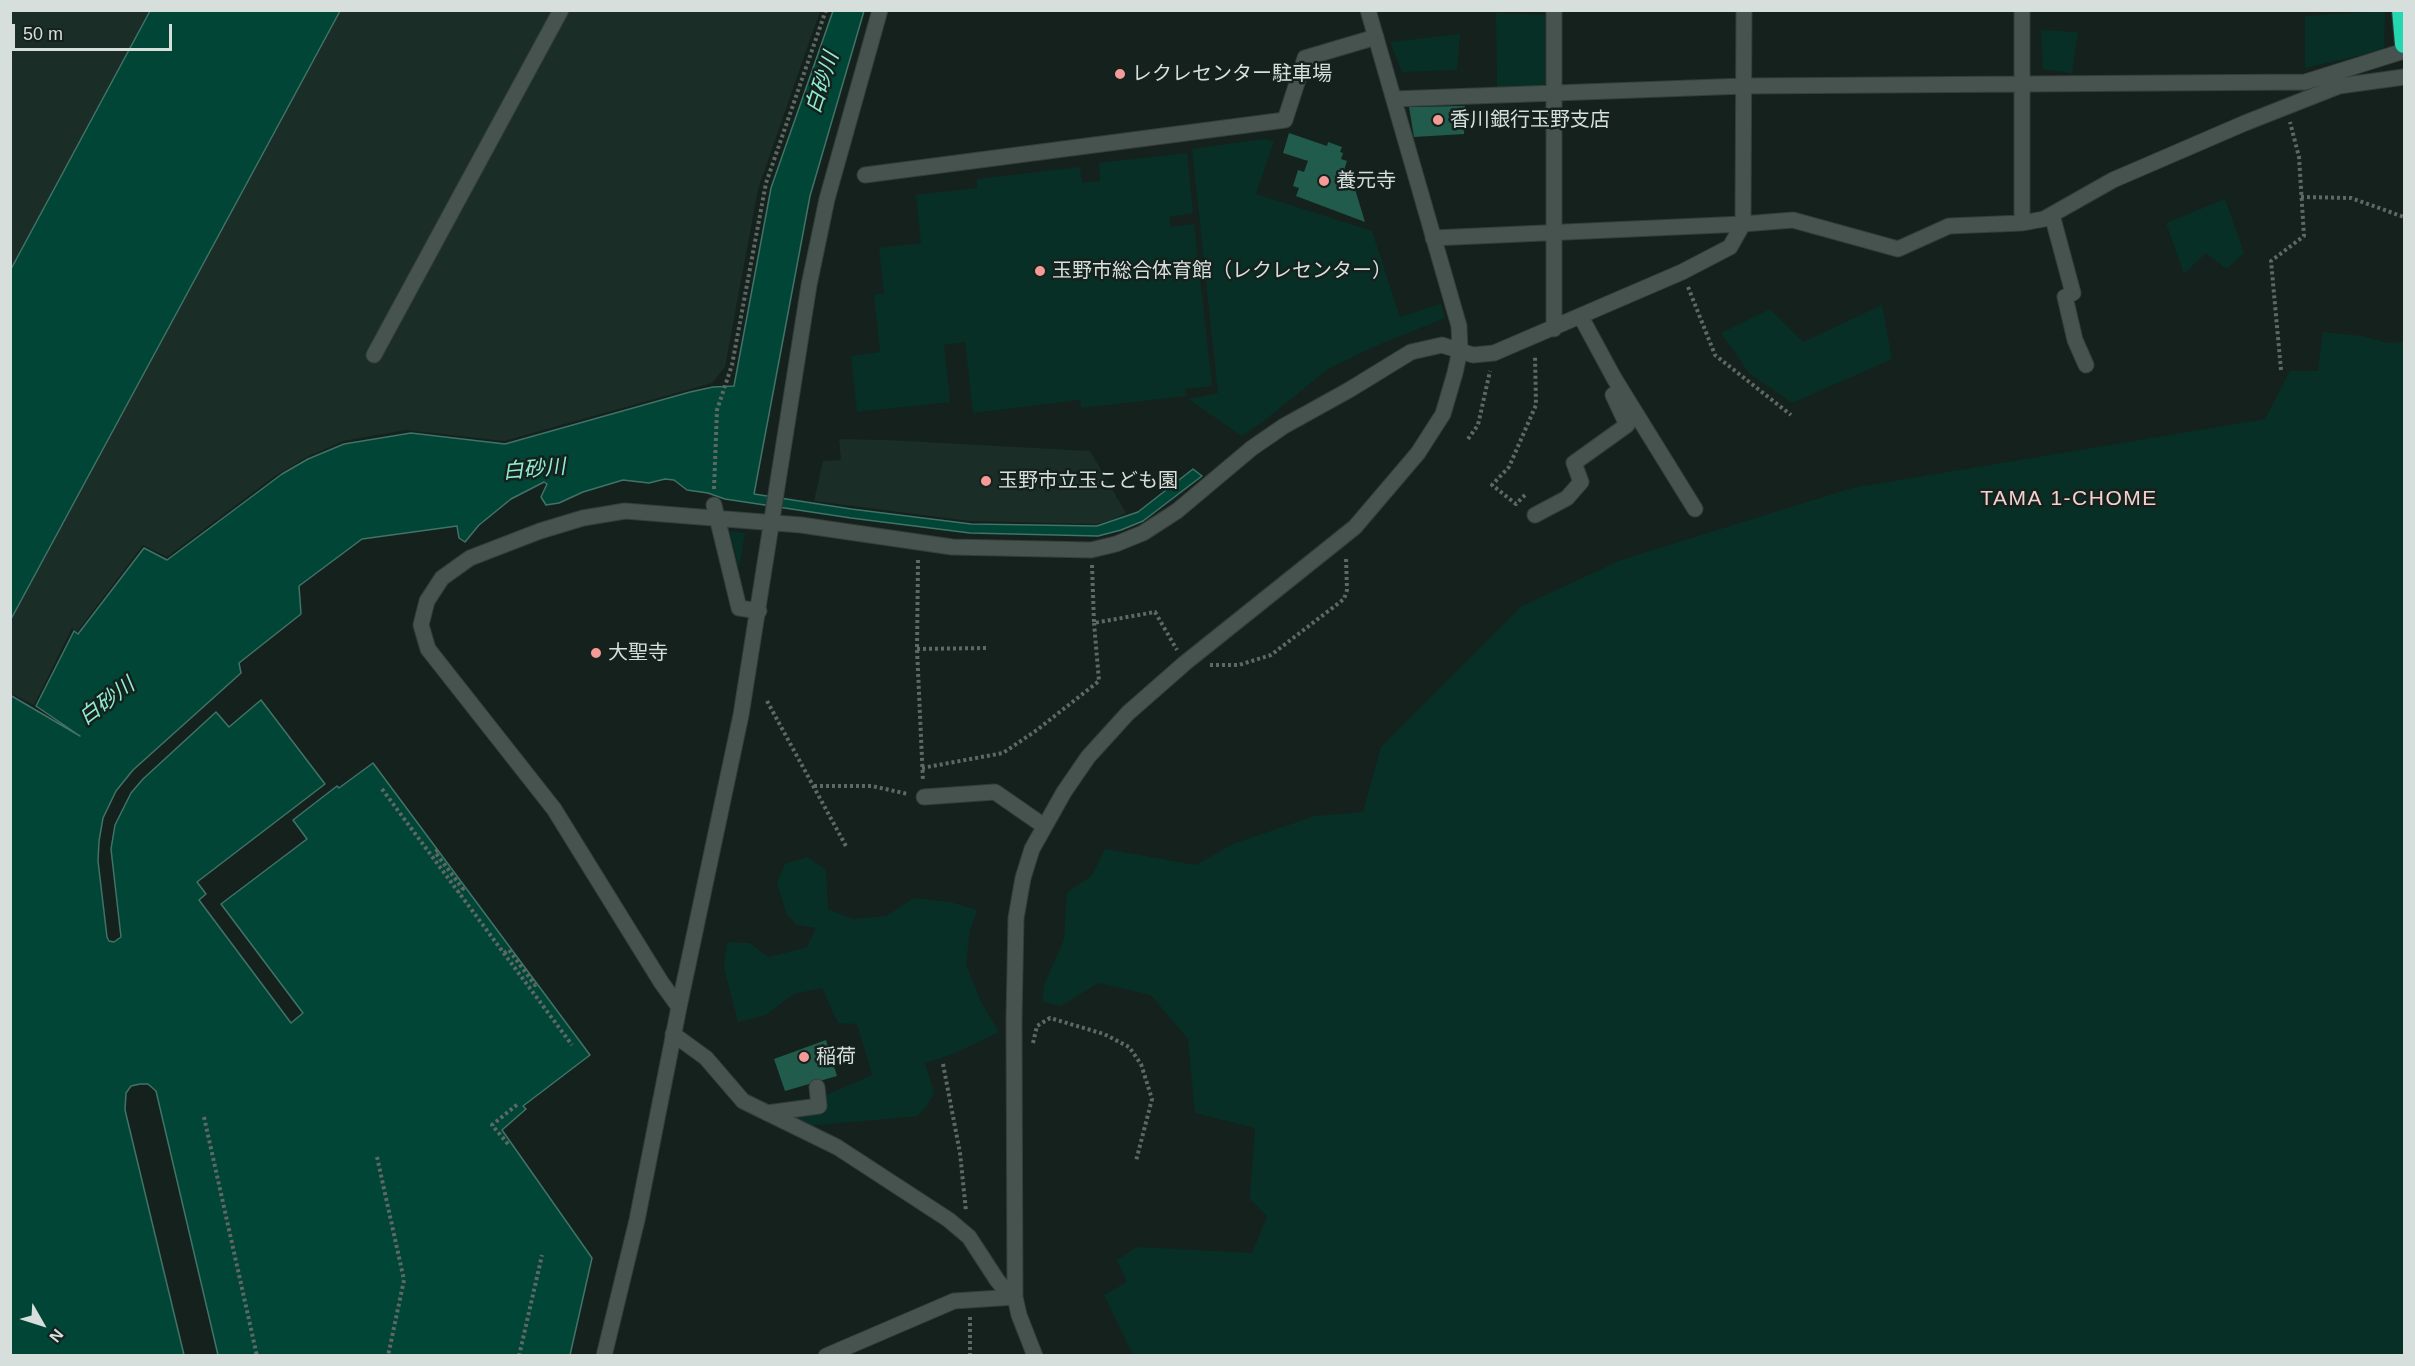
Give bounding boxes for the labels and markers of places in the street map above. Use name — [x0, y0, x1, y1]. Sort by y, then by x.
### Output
place label: レクレセンター駐車場 — [1132, 62, 1332, 86]
marker: レクレセンター駐車場 — [1113, 67, 1127, 81]
place label: 香川銀行玉野支店 — [1450, 108, 1610, 132]
marker: 香川銀行玉野支店 — [1431, 113, 1445, 127]
place label: 養元寺 — [1336, 169, 1396, 193]
marker: 養元寺 — [1317, 174, 1331, 188]
place label: 玉野市総合体育館（レクレセンター） — [1052, 259, 1392, 283]
marker: 玉野市総合体育館（レクレセンター） — [1033, 264, 1047, 278]
place label: 玉野市立玉こども園 — [998, 469, 1178, 493]
marker: 玉野市立玉こども園 — [979, 474, 993, 488]
place label: 大聖寺 — [608, 641, 668, 665]
marker: 大聖寺 — [589, 646, 603, 660]
place label: 稲荷 — [816, 1045, 856, 1069]
marker: 稲荷 — [797, 1050, 811, 1064]

